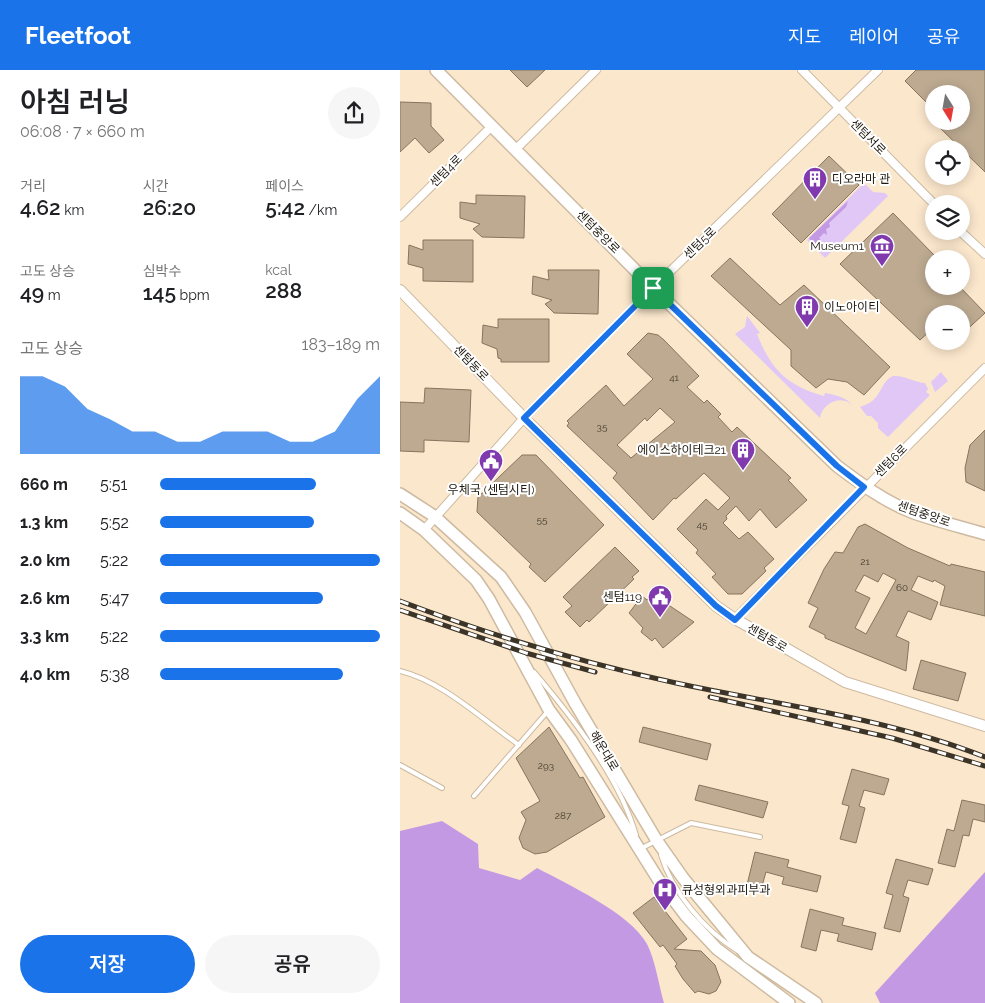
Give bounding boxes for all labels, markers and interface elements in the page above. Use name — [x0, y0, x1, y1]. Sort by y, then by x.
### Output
text: Fleetfoot — [25, 21, 131, 50]
text: 지도 — [788, 26, 821, 47]
text: 레이어 — [849, 26, 899, 47]
text: 공유 — [927, 26, 960, 47]
north arrow — [925, 85, 970, 130]
map controls — [925, 85, 970, 350]
text: 아침 러닝 — [20, 86, 130, 119]
button: share — [328, 87, 380, 139]
street label: 센텀서로 — [847, 116, 889, 158]
text: 06:08 · 7 × 660 m — [20, 122, 145, 141]
button: locate — [925, 140, 970, 185]
street label: 센텀4로 — [427, 152, 465, 190]
building icon: 디오라마 관 — [802, 166, 828, 200]
place label: 디오라마 관 — [832, 172, 890, 186]
text: 거리 — [20, 178, 46, 194]
text: 시간 — [143, 178, 168, 194]
text: 페이스 — [265, 178, 304, 194]
text: 4.62 — [20, 195, 61, 220]
text: 26:20 — [143, 195, 196, 220]
text: 5:42 — [265, 195, 305, 220]
button: layers — [925, 195, 970, 240]
text: km — [61, 202, 84, 218]
text: /km — [305, 202, 337, 218]
street label: 센텀중앙로 — [574, 208, 622, 256]
street label: 센텀5로 — [681, 224, 719, 262]
museum icon: Museum1 — [869, 233, 895, 267]
place label: Museum1 — [810, 239, 864, 253]
button: + — [925, 250, 970, 295]
text: kcal — [265, 262, 292, 278]
text: 고도 상승 — [20, 263, 75, 279]
text: 심박수 — [143, 263, 181, 279]
pin — [632, 267, 674, 309]
icon: arrive — [639, 274, 667, 302]
text: 288 — [265, 278, 302, 303]
text: 49 — [20, 280, 44, 305]
text: 145 — [143, 280, 176, 305]
text: m — [44, 287, 61, 303]
text: bpm — [176, 287, 210, 303]
building icon: 이노아이티 — [794, 294, 820, 328]
place label: 이노아이티 — [824, 300, 879, 314]
button: − — [925, 305, 970, 350]
text: 183–189 m — [302, 335, 380, 354]
text: 고도 상승 — [20, 339, 83, 358]
street label: 센텀동로 — [451, 342, 491, 384]
house number: 41 — [669, 372, 680, 383]
house number: 35 — [597, 421, 608, 432]
building icon: 에이스하이테크21 — [730, 437, 756, 471]
street label: 센텀6로 — [872, 442, 910, 480]
place label: 에이스하이테크21 — [637, 443, 726, 457]
public building icon: 우체국 (센텀시티) — [478, 448, 504, 482]
text: 660 m — [20, 475, 68, 494]
text: 5:51 — [100, 475, 127, 494]
place label: 우체국 (센텀시티) — [448, 483, 534, 497]
street label: 센텀중앙로 — [896, 498, 952, 530]
text: 1.3 km — [20, 513, 68, 532]
text: 5:52 — [100, 513, 129, 532]
house number: 55 — [537, 514, 548, 525]
house number: 45 — [697, 519, 708, 530]
text: 2.0 km — [20, 551, 70, 570]
text: 5:22 — [100, 551, 128, 570]
house number: 21 — [860, 556, 870, 567]
house number: 60 — [896, 582, 908, 593]
public building icon: 센텀119 — [647, 584, 673, 618]
text: 2.6 km — [20, 589, 70, 608]
text: 5:47 — [100, 589, 129, 608]
place label: 센텀119 — [603, 590, 642, 604]
street label: 센텀동로 — [744, 621, 790, 655]
text: 3.3 km — [20, 627, 69, 646]
text: 5:22 — [100, 627, 128, 646]
text: 4.0 km — [20, 665, 70, 684]
text: 5:38 — [100, 665, 130, 684]
street label: 해운대로 — [587, 728, 621, 774]
house number: 293 — [538, 760, 554, 771]
house number: 287 — [555, 810, 572, 821]
hospital icon: 큐성형외과피부과 — [652, 877, 678, 911]
place label: 큐성형외과피부과 — [682, 883, 770, 897]
button: 저장 — [20, 935, 195, 993]
button: 공유 — [205, 935, 380, 993]

